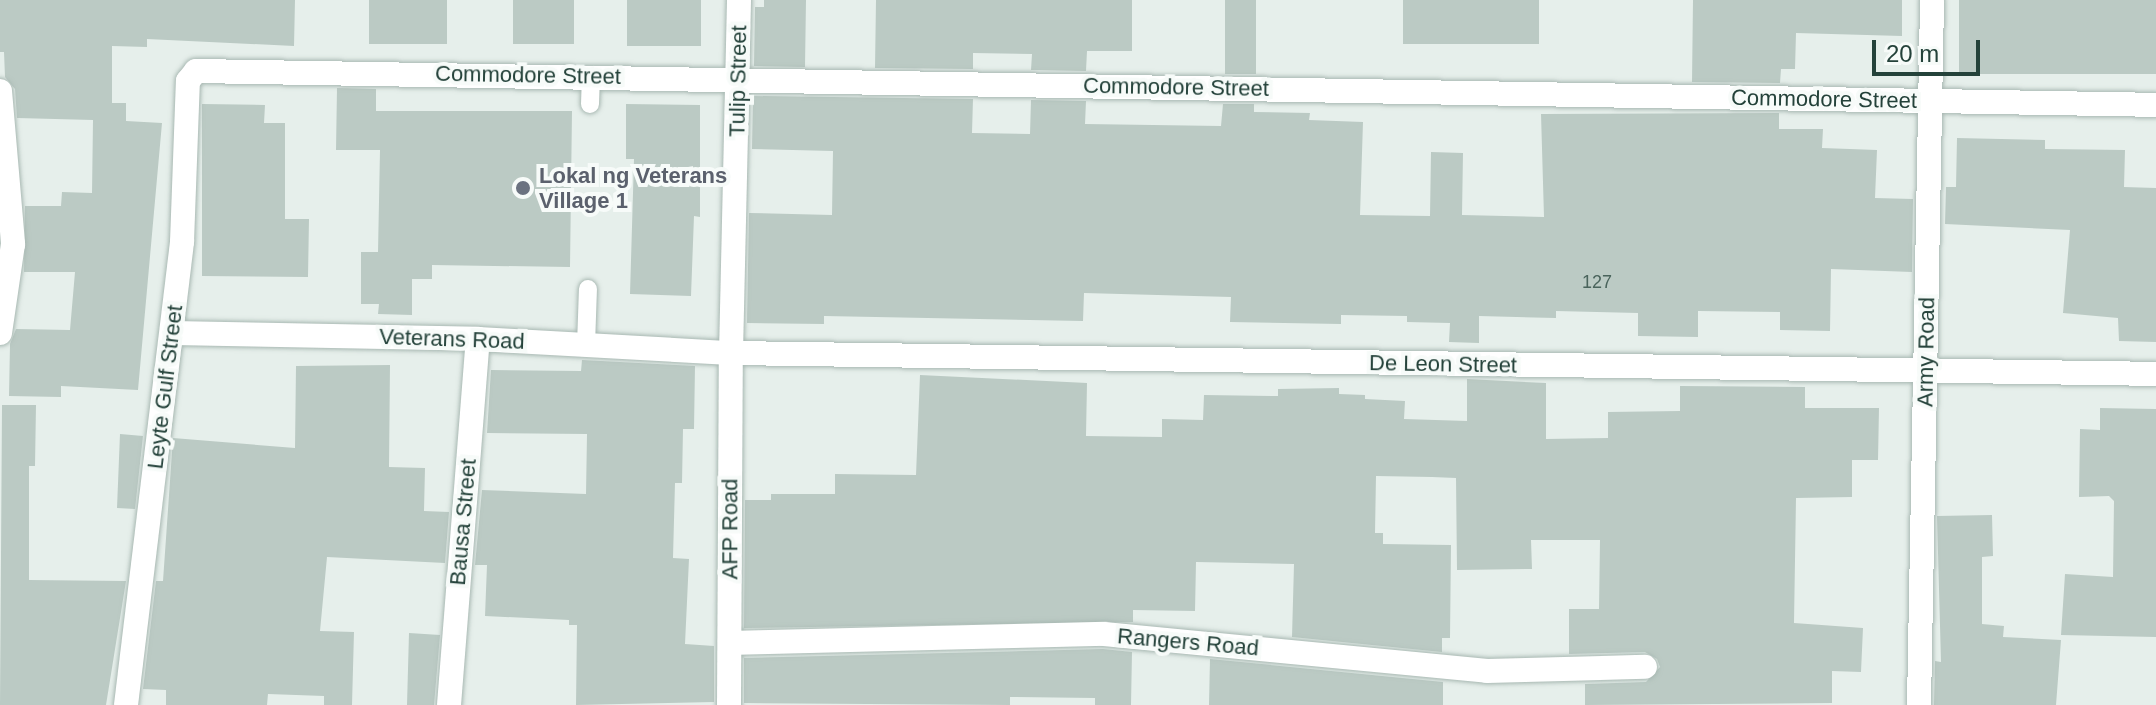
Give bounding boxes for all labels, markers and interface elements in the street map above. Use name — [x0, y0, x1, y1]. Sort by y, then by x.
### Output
scale bar — [1876, 24, 1984, 74]
street label: Tulip Street — [724, 25, 752, 137]
text: 20 m — [1886, 40, 1939, 67]
street label: Commodore Street — [435, 60, 621, 90]
street label: Commodore Street — [1083, 72, 1269, 102]
street label: Commodore Street — [1731, 84, 1917, 114]
place label: Lokal ng Veterans Village 1 — [539, 162, 727, 214]
marker: Lokal ng Veterans Village 1 — [514, 179, 532, 197]
house number: 127 — [1582, 271, 1612, 293]
street label: Army Road — [1912, 297, 1940, 407]
street label: Leyte Gulf Street — [142, 303, 188, 471]
street label: Veterans Road — [379, 323, 525, 355]
street label: De Leon Street — [1369, 350, 1517, 378]
street label: Bausa Street — [444, 457, 482, 587]
street label: AFP Road — [717, 478, 743, 580]
street label: Rangers Road — [1116, 623, 1260, 661]

